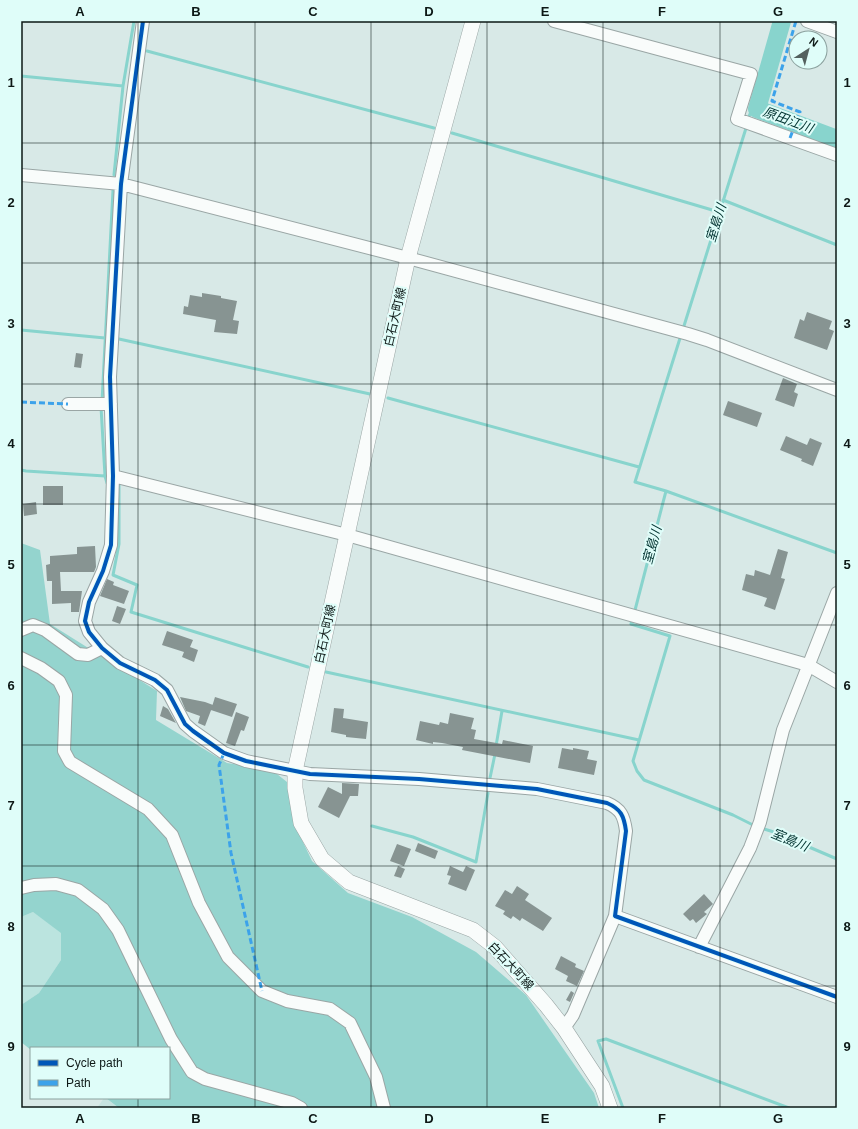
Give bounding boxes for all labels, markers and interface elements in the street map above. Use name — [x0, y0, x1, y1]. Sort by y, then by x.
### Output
text: A — [75, 4, 85, 19]
text: B — [191, 4, 201, 19]
text: C — [308, 4, 318, 19]
text: D — [424, 4, 434, 19]
text: E — [541, 4, 550, 19]
text: F — [658, 4, 666, 19]
text: G — [773, 4, 783, 19]
north arrow — [788, 30, 828, 70]
text: N — [807, 35, 821, 49]
text: 1 — [7, 75, 15, 90]
text: 1 — [843, 75, 851, 90]
water label: 原田江川 — [761, 104, 817, 137]
text: 2 — [7, 195, 15, 210]
text: 2 — [843, 195, 851, 210]
water label: 室島川 — [703, 200, 729, 244]
street label: 白石大町線 — [381, 286, 409, 348]
text: 3 — [7, 316, 15, 331]
text: 3 — [843, 316, 851, 331]
text: 4 — [7, 436, 15, 451]
text: 4 — [843, 436, 851, 451]
water label: 室島川 — [640, 522, 665, 566]
text: 5 — [7, 557, 15, 572]
text: 5 — [843, 557, 851, 572]
street label: 白石大町線 — [312, 603, 338, 665]
text: 6 — [7, 678, 15, 693]
text: 6 — [843, 678, 851, 693]
text: 7 — [7, 798, 15, 813]
text: 7 — [843, 798, 851, 813]
water label: 室島川 — [769, 826, 813, 855]
text: 8 — [7, 919, 15, 934]
text: 8 — [843, 919, 851, 934]
street label: 白石大町線 — [485, 939, 537, 993]
text: 9 — [7, 1039, 15, 1054]
text: 9 — [843, 1039, 851, 1054]
legend — [30, 1047, 170, 1099]
text: Cycle path — [66, 1056, 123, 1070]
text: Path — [66, 1076, 91, 1090]
text: A — [75, 1111, 85, 1126]
text: B — [191, 1111, 201, 1126]
text: C — [308, 1111, 318, 1126]
text: D — [424, 1111, 434, 1126]
text: E — [541, 1111, 550, 1126]
text: F — [658, 1111, 666, 1126]
text: G — [773, 1111, 783, 1126]

